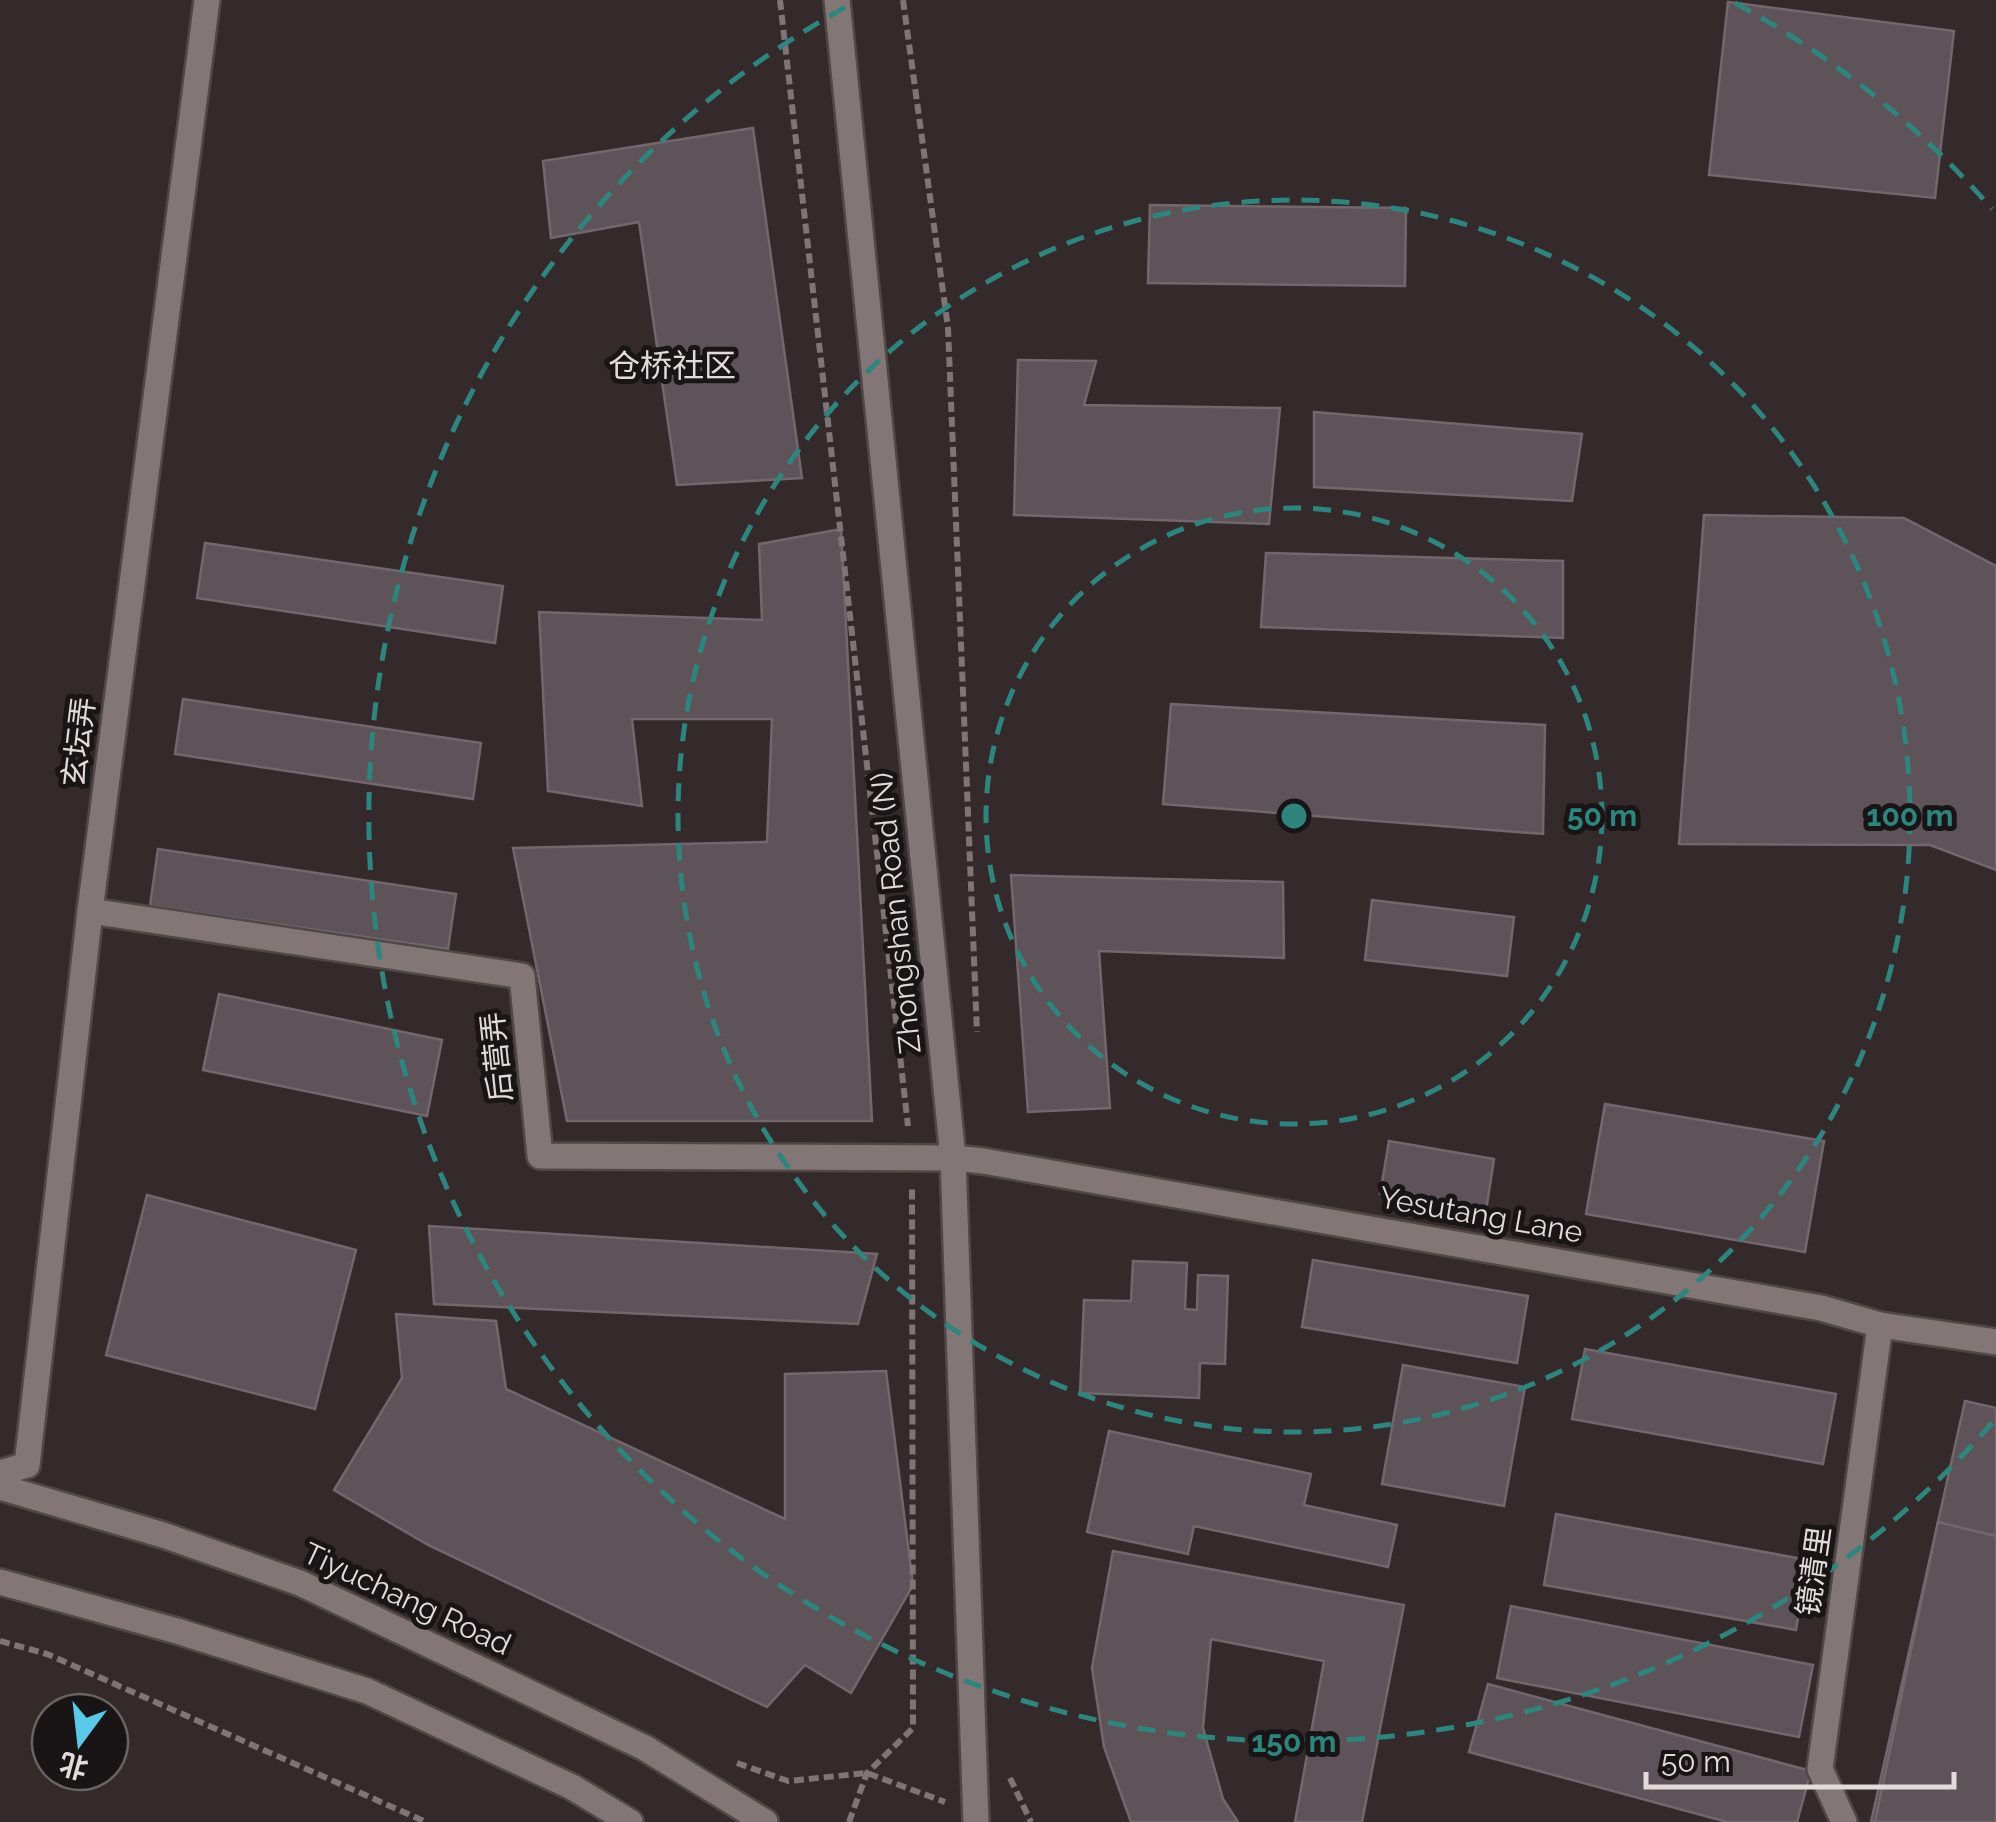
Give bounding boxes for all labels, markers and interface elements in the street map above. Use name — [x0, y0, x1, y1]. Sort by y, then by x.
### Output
district label: 仓桥社区 — [608, 347, 736, 384]
street label: 玄坛弄 — [56, 695, 101, 789]
street label: Zhongshan Road (N) — [863, 771, 928, 1055]
centre of rings — [1276, 798, 1312, 834]
text: 50 m — [1567, 798, 1637, 833]
text: 100 m — [1867, 798, 1953, 833]
street label: 后营弄 — [474, 1010, 519, 1104]
street label: Yesutang Lane — [1377, 1179, 1585, 1250]
street label: 镜清里 — [1790, 1524, 1837, 1618]
street label: Tiyuchang Road — [298, 1535, 517, 1662]
north arrow — [30, 1692, 130, 1792]
text: 150 m — [1252, 1724, 1337, 1759]
scale bar — [1646, 1727, 1954, 1789]
text: 50 m — [1661, 1744, 1731, 1779]
text: 北 — [56, 1746, 91, 1785]

